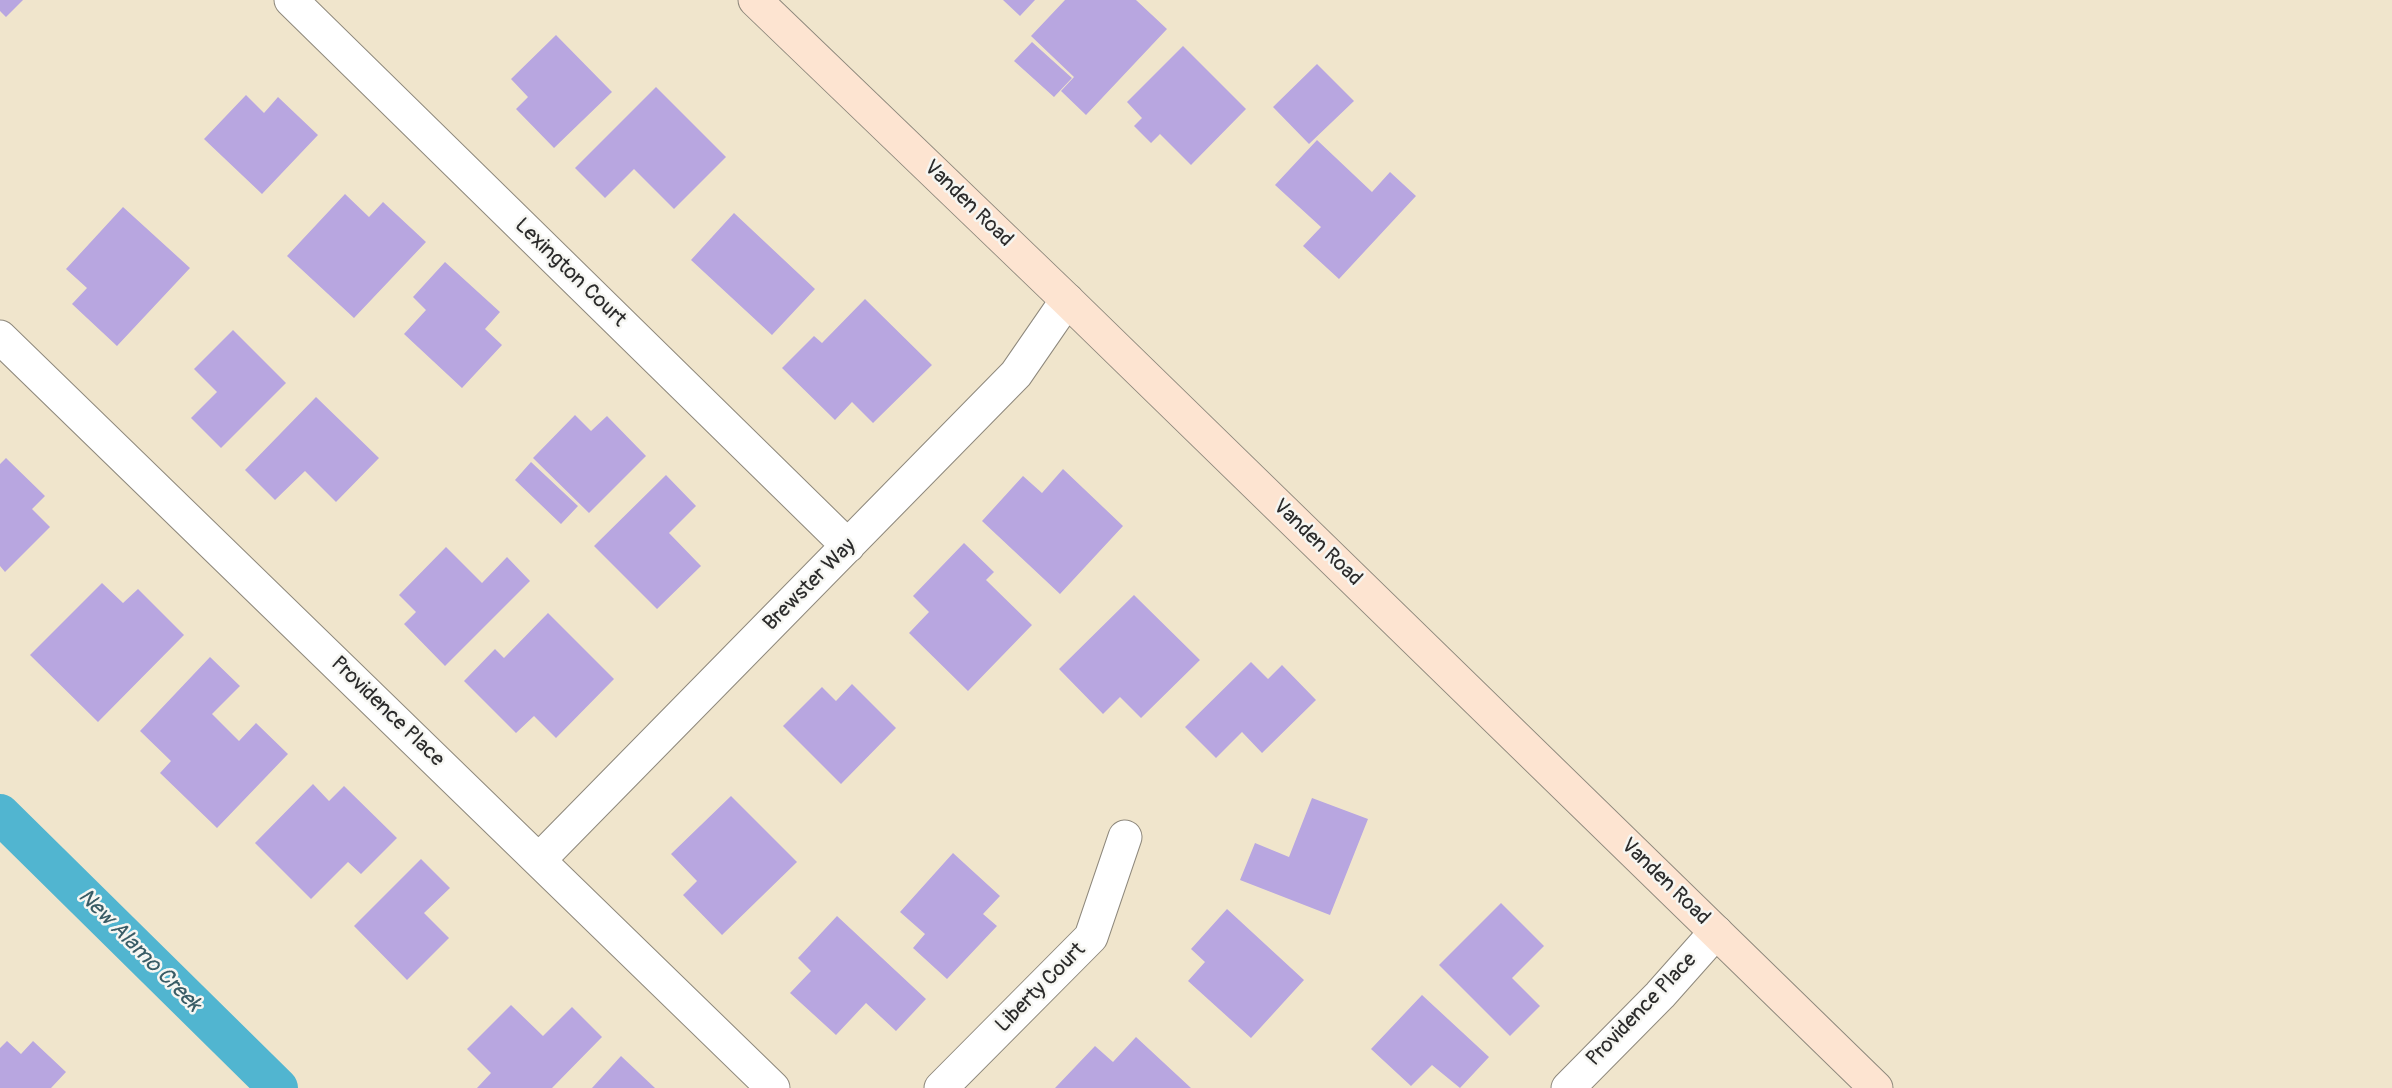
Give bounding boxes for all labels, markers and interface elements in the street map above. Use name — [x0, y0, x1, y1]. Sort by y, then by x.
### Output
street label: Vanden Road — [918, 155, 1018, 253]
street label: Lexington Court — [509, 213, 631, 333]
street label: Vanden Road — [1267, 494, 1367, 592]
street label: Brewster Way — [759, 534, 861, 636]
street label: Providence Place — [325, 652, 449, 772]
street label: Vanden Road — [1615, 833, 1715, 931]
water label: New Alamo Creek — [72, 884, 206, 1018]
street label: Liberty Court — [991, 938, 1091, 1038]
street label: Providence Place — [1582, 948, 1702, 1072]

